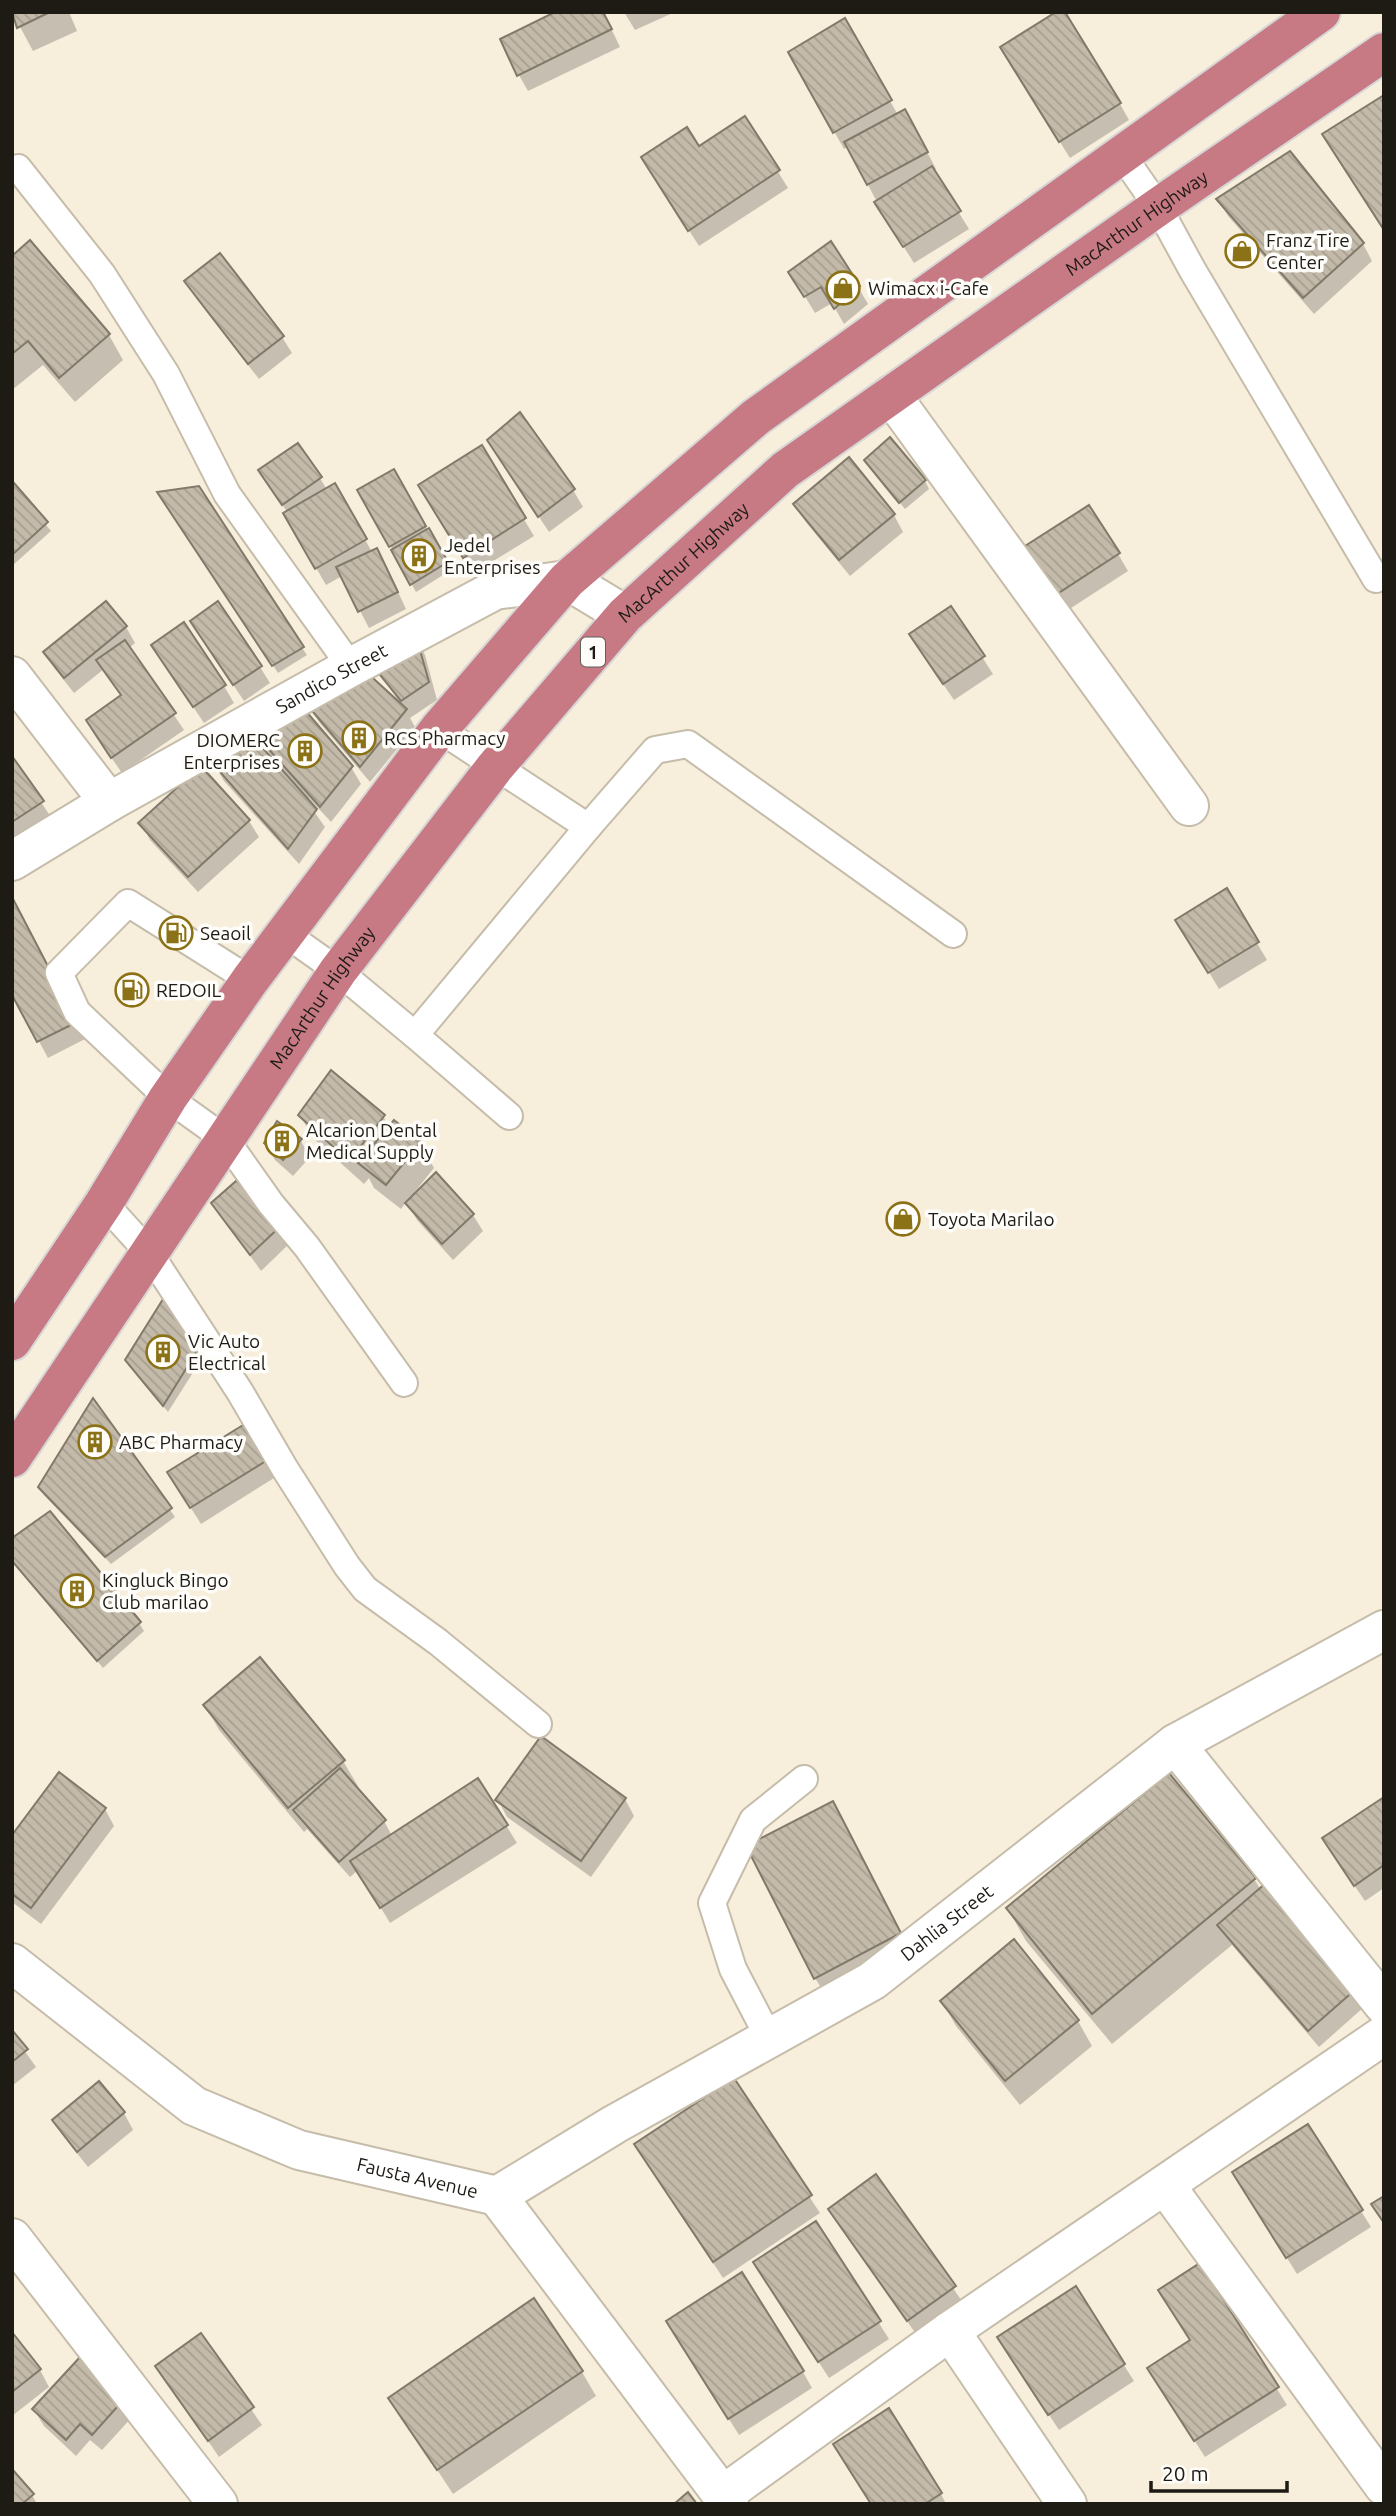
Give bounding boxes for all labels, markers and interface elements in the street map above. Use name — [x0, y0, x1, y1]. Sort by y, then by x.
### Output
street label: MacArthur Highway — [1061, 165, 1212, 280]
place label: Franz Tire Center — [1266, 229, 1350, 273]
shop icon: Franz Tire Center — [1223, 232, 1261, 270]
shop icon: Wimacx i-Cafe — [824, 269, 862, 307]
place label: Wimacx i-Cafe — [868, 277, 989, 299]
street label: MacArthur Highway — [613, 497, 753, 627]
place label: Jedel Enterprises — [444, 534, 541, 578]
building icon: Jedel Enterprises — [400, 537, 438, 575]
road number: 1 — [581, 638, 605, 666]
street label: Sandico Street — [272, 639, 391, 718]
building icon: RCS Pharmacy — [340, 719, 378, 757]
place label: RCS Pharmacy — [384, 727, 505, 749]
place label: DIOMERC Enterprises — [183, 729, 280, 773]
building icon: DIOMERC Enterprises — [286, 732, 324, 770]
fuel station icon: Seaoil — [157, 914, 195, 952]
place label: Seaoil — [200, 922, 251, 944]
street label: MacArthur Highway — [265, 922, 379, 1073]
fuel station icon: REDOIL — [113, 971, 151, 1009]
place label: REDOIL — [156, 979, 222, 1001]
place label: Alcarion Dental Medical Supply — [306, 1119, 437, 1163]
building icon: Alcarion Dental Medical Supply — [263, 1122, 301, 1160]
shop icon: Toyota Marilao — [884, 1200, 922, 1238]
place label: Toyota Marilao — [928, 1208, 1055, 1230]
place label: Vic Auto Electrical — [188, 1330, 266, 1374]
building icon: Vic Auto Electrical — [144, 1333, 182, 1371]
building icon: ABC Pharmacy — [76, 1423, 114, 1461]
place label: ABC Pharmacy — [119, 1431, 243, 1453]
place label: Kingluck Bingo Club marilao — [102, 1569, 229, 1613]
building icon: Kingluck Bingo Club marilao — [58, 1572, 96, 1610]
street label: Dahlia Street — [896, 1880, 997, 1966]
street label: Fausta Avenue — [355, 2153, 480, 2202]
scale bar — [1151, 2450, 1288, 2494]
text: 20 m — [1162, 2461, 1209, 2485]

